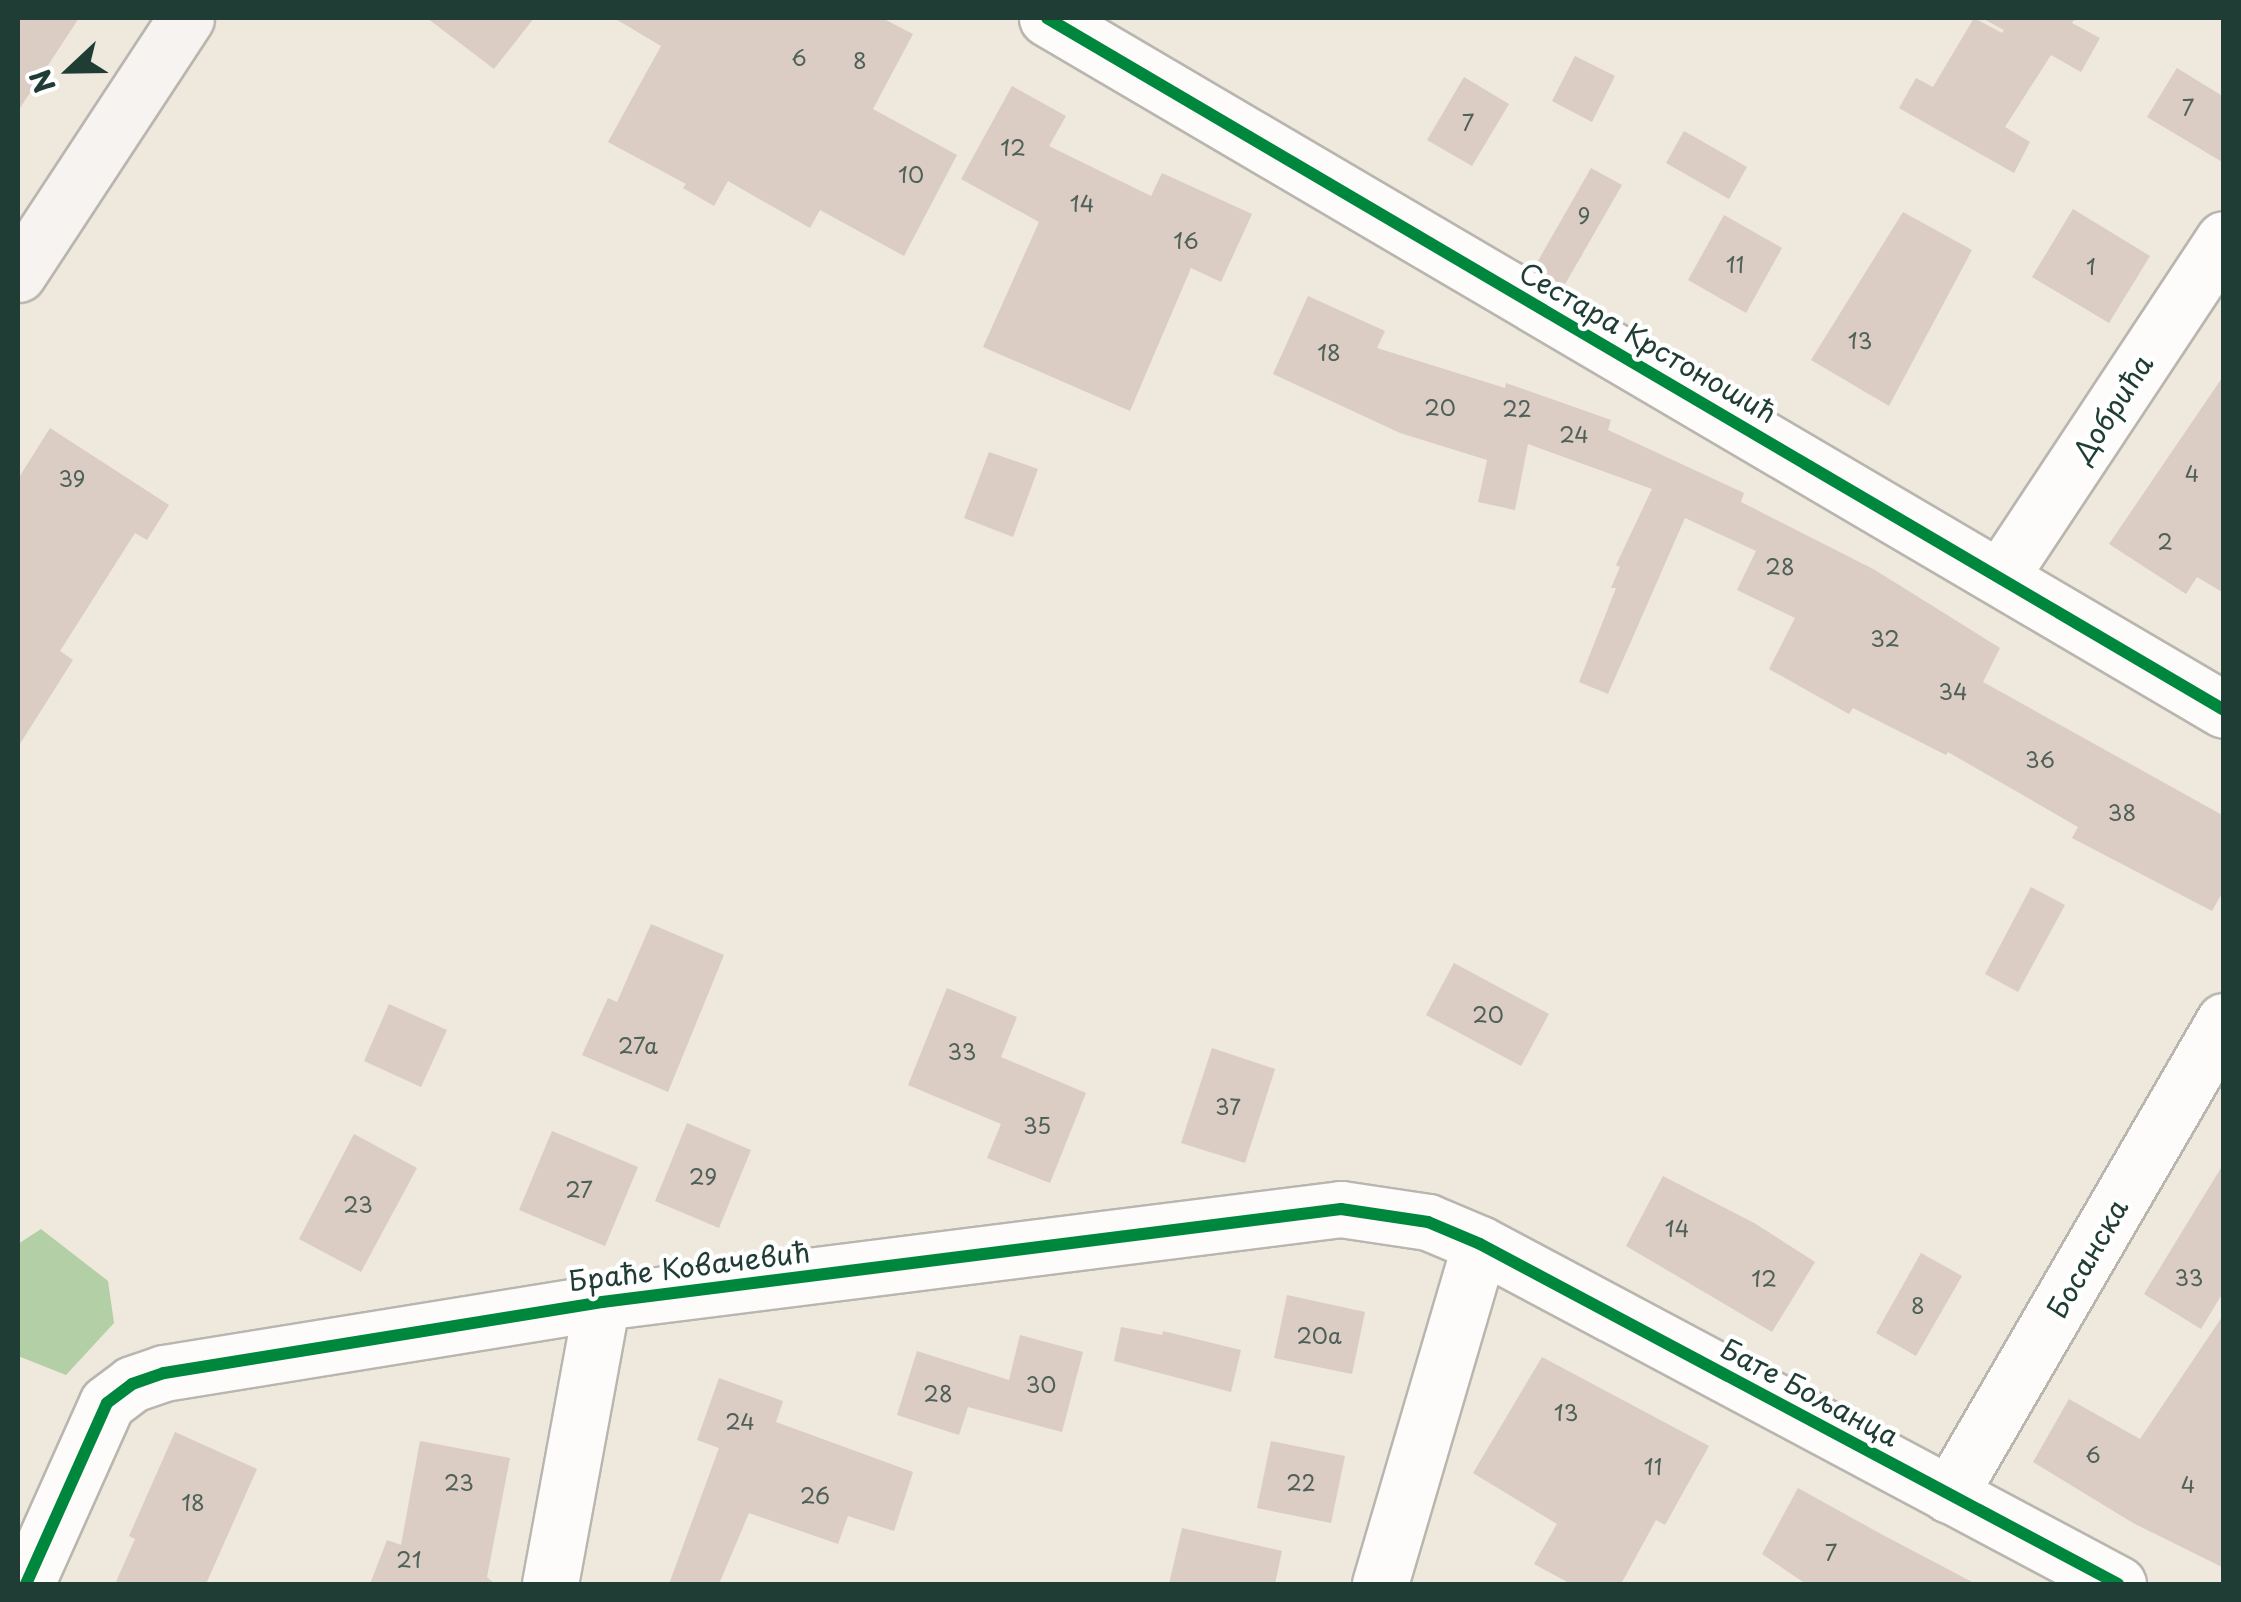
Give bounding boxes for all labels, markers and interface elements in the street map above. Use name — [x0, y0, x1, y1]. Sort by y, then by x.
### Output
north arrow — [20, 20, 120, 120]
house number: 6 — [791, 44, 807, 70]
house number: 8 — [853, 47, 867, 73]
text: N — [18, 63, 66, 100]
house number: 7 — [2182, 94, 2194, 120]
house number: 7 — [1462, 109, 1474, 135]
house number: 12 — [1000, 134, 1026, 160]
house number: 10 — [898, 161, 924, 187]
house number: 14 — [1070, 190, 1094, 216]
house number: 9 — [1578, 202, 1590, 228]
house number: 16 — [1173, 227, 1199, 253]
house number: 11 — [1726, 251, 1744, 277]
house number: 1 — [2086, 253, 2096, 279]
street label: Сестара Крстоношић — [1513, 255, 1783, 429]
house number: 13 — [1848, 327, 1872, 353]
house number: 18 — [1317, 339, 1341, 365]
street label: Добрића — [2065, 348, 2159, 468]
house number: 20 — [1424, 394, 1456, 420]
house number: 22 — [1502, 395, 1532, 421]
house number: 24 — [1559, 421, 1589, 447]
house number: 4 — [2185, 460, 2199, 486]
house number: 39 — [59, 465, 85, 491]
house number: 2 — [2157, 528, 2173, 554]
house number: 28 — [1765, 553, 1795, 579]
house number: 32 — [1870, 625, 1900, 651]
house number: 34 — [1938, 678, 1968, 704]
house number: 36 — [2025, 746, 2055, 772]
house number: 38 — [2108, 799, 2136, 825]
house number: 20 — [1472, 1001, 1504, 1027]
house number: 27a — [618, 1032, 658, 1058]
house number: 33 — [948, 1038, 976, 1064]
house number: 37 — [1215, 1093, 1241, 1119]
house number: 35 — [1023, 1112, 1051, 1138]
house number: 29 — [689, 1163, 717, 1189]
house number: 27 — [565, 1176, 593, 1202]
house number: 23 — [343, 1191, 373, 1217]
street label: Босанска — [2040, 1193, 2134, 1323]
house number: 14 — [1665, 1215, 1689, 1241]
street label: Браће Ковачевић — [566, 1235, 812, 1297]
house number: 33 — [2175, 1264, 2203, 1290]
house number: 12 — [1751, 1265, 1777, 1291]
house number: 8 — [1911, 1292, 1925, 1318]
house number: 20a — [1296, 1322, 1342, 1348]
street label: Бате Бољанца — [1715, 1331, 1905, 1453]
house number: 30 — [1026, 1371, 1056, 1397]
house number: 28 — [923, 1380, 953, 1406]
house number: 13 — [1554, 1399, 1578, 1425]
house number: 24 — [725, 1408, 755, 1434]
house number: 6 — [2085, 1441, 2101, 1467]
house number: 11 — [1644, 1453, 1662, 1479]
house number: 23 — [444, 1469, 474, 1495]
house number: 22 — [1286, 1469, 1316, 1495]
house number: 4 — [2181, 1471, 2195, 1497]
house number: 26 — [800, 1482, 830, 1508]
house number: 18 — [181, 1489, 205, 1515]
house number: 7 — [1825, 1539, 1837, 1565]
house number: 21 — [396, 1546, 422, 1572]

